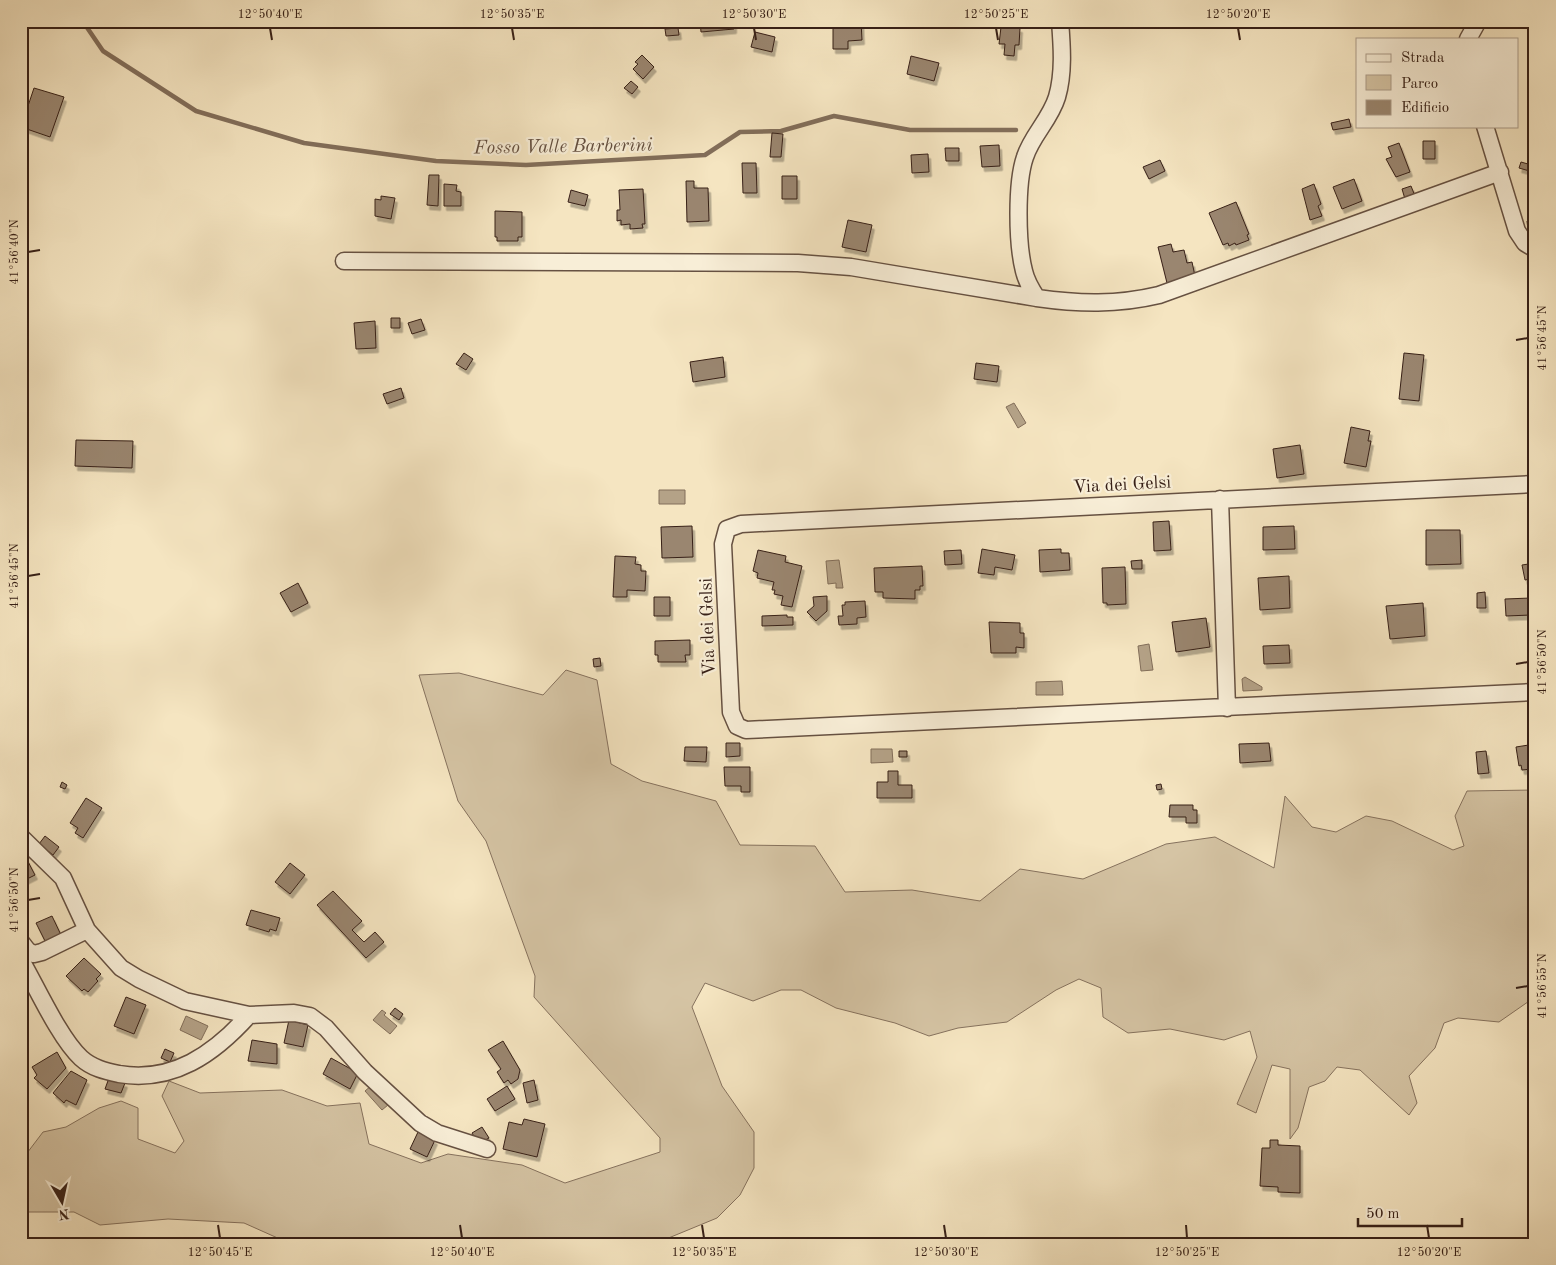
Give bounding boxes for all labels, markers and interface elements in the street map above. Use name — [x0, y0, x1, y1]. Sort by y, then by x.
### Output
text: 12°50'40"E — [238, 8, 302, 21]
text: 12°50'35"E — [480, 8, 544, 21]
text: 12°50'30"E — [722, 8, 786, 21]
text: 12°50'25"E — [964, 8, 1028, 21]
text: 12°50'20"E — [1206, 8, 1270, 21]
legend — [1356, 38, 1518, 128]
text: Strada — [1401, 51, 1445, 66]
text: Parco — [1401, 77, 1438, 92]
text: Edificio — [1401, 101, 1449, 116]
water label: Fosso Valle Barberini — [472, 136, 653, 159]
text: 41°56'40"N — [8, 219, 21, 285]
text: 41°56'45"N — [1536, 305, 1549, 371]
street label: Via dei Gelsi — [1073, 473, 1172, 497]
text: 41°56'45"N — [8, 543, 21, 609]
street label: Via dei Gelsi — [697, 577, 719, 676]
text: 41°56'50"N — [1536, 629, 1549, 695]
text: 41°56'50"N — [8, 867, 21, 933]
text: 41°56'55"N — [1536, 953, 1549, 1019]
north arrow — [38, 1178, 88, 1228]
scale bar — [1358, 1195, 1462, 1227]
text: N — [57, 1206, 70, 1222]
text: 50 m — [1366, 1207, 1400, 1222]
text: 12°50'45"E — [188, 1246, 252, 1259]
text: 12°50'40"E — [430, 1246, 494, 1259]
text: 12°50'35"E — [672, 1246, 736, 1259]
text: 12°50'30"E — [914, 1246, 978, 1259]
text: 12°50'25"E — [1155, 1246, 1219, 1259]
text: 12°50'20"E — [1397, 1246, 1461, 1259]

